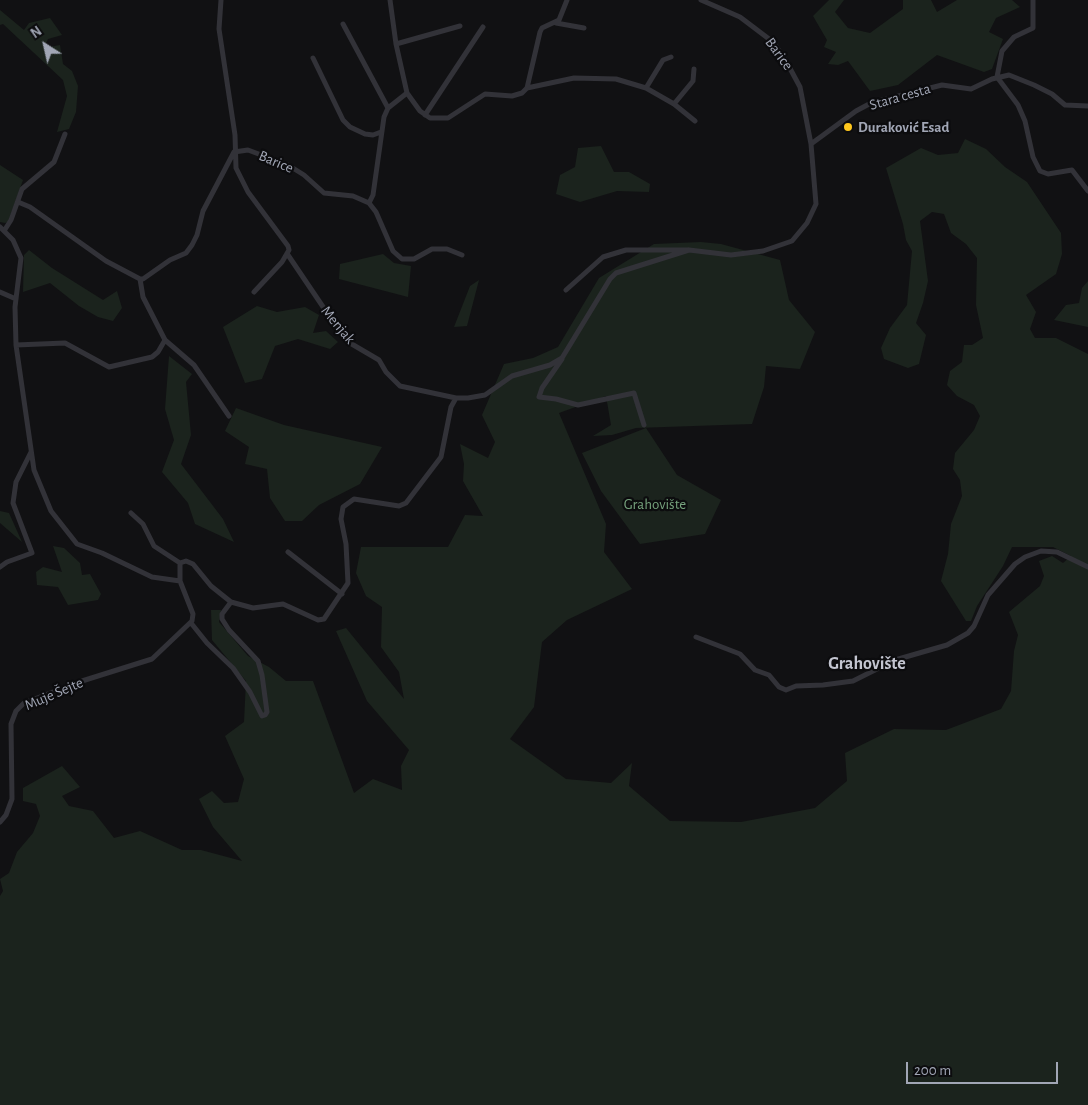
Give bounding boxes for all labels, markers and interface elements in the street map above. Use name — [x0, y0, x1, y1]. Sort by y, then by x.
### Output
north arrow — [20, 20, 70, 70]
text: N — [28, 24, 44, 41]
street label: Barice — [761, 34, 797, 74]
street label: Stara cesta — [867, 80, 933, 114]
place label: Duraković Esad — [858, 118, 949, 136]
marker: Duraković Esad — [842, 121, 854, 133]
street label: Barice — [256, 147, 296, 177]
street label: Menjak — [317, 302, 359, 348]
park label: Grahovište — [624, 495, 686, 513]
district label: Grahovište — [828, 653, 906, 675]
street label: Muje Šejte — [22, 674, 86, 714]
scale bar — [908, 1052, 1060, 1084]
text: 200 m — [914, 1063, 951, 1078]

